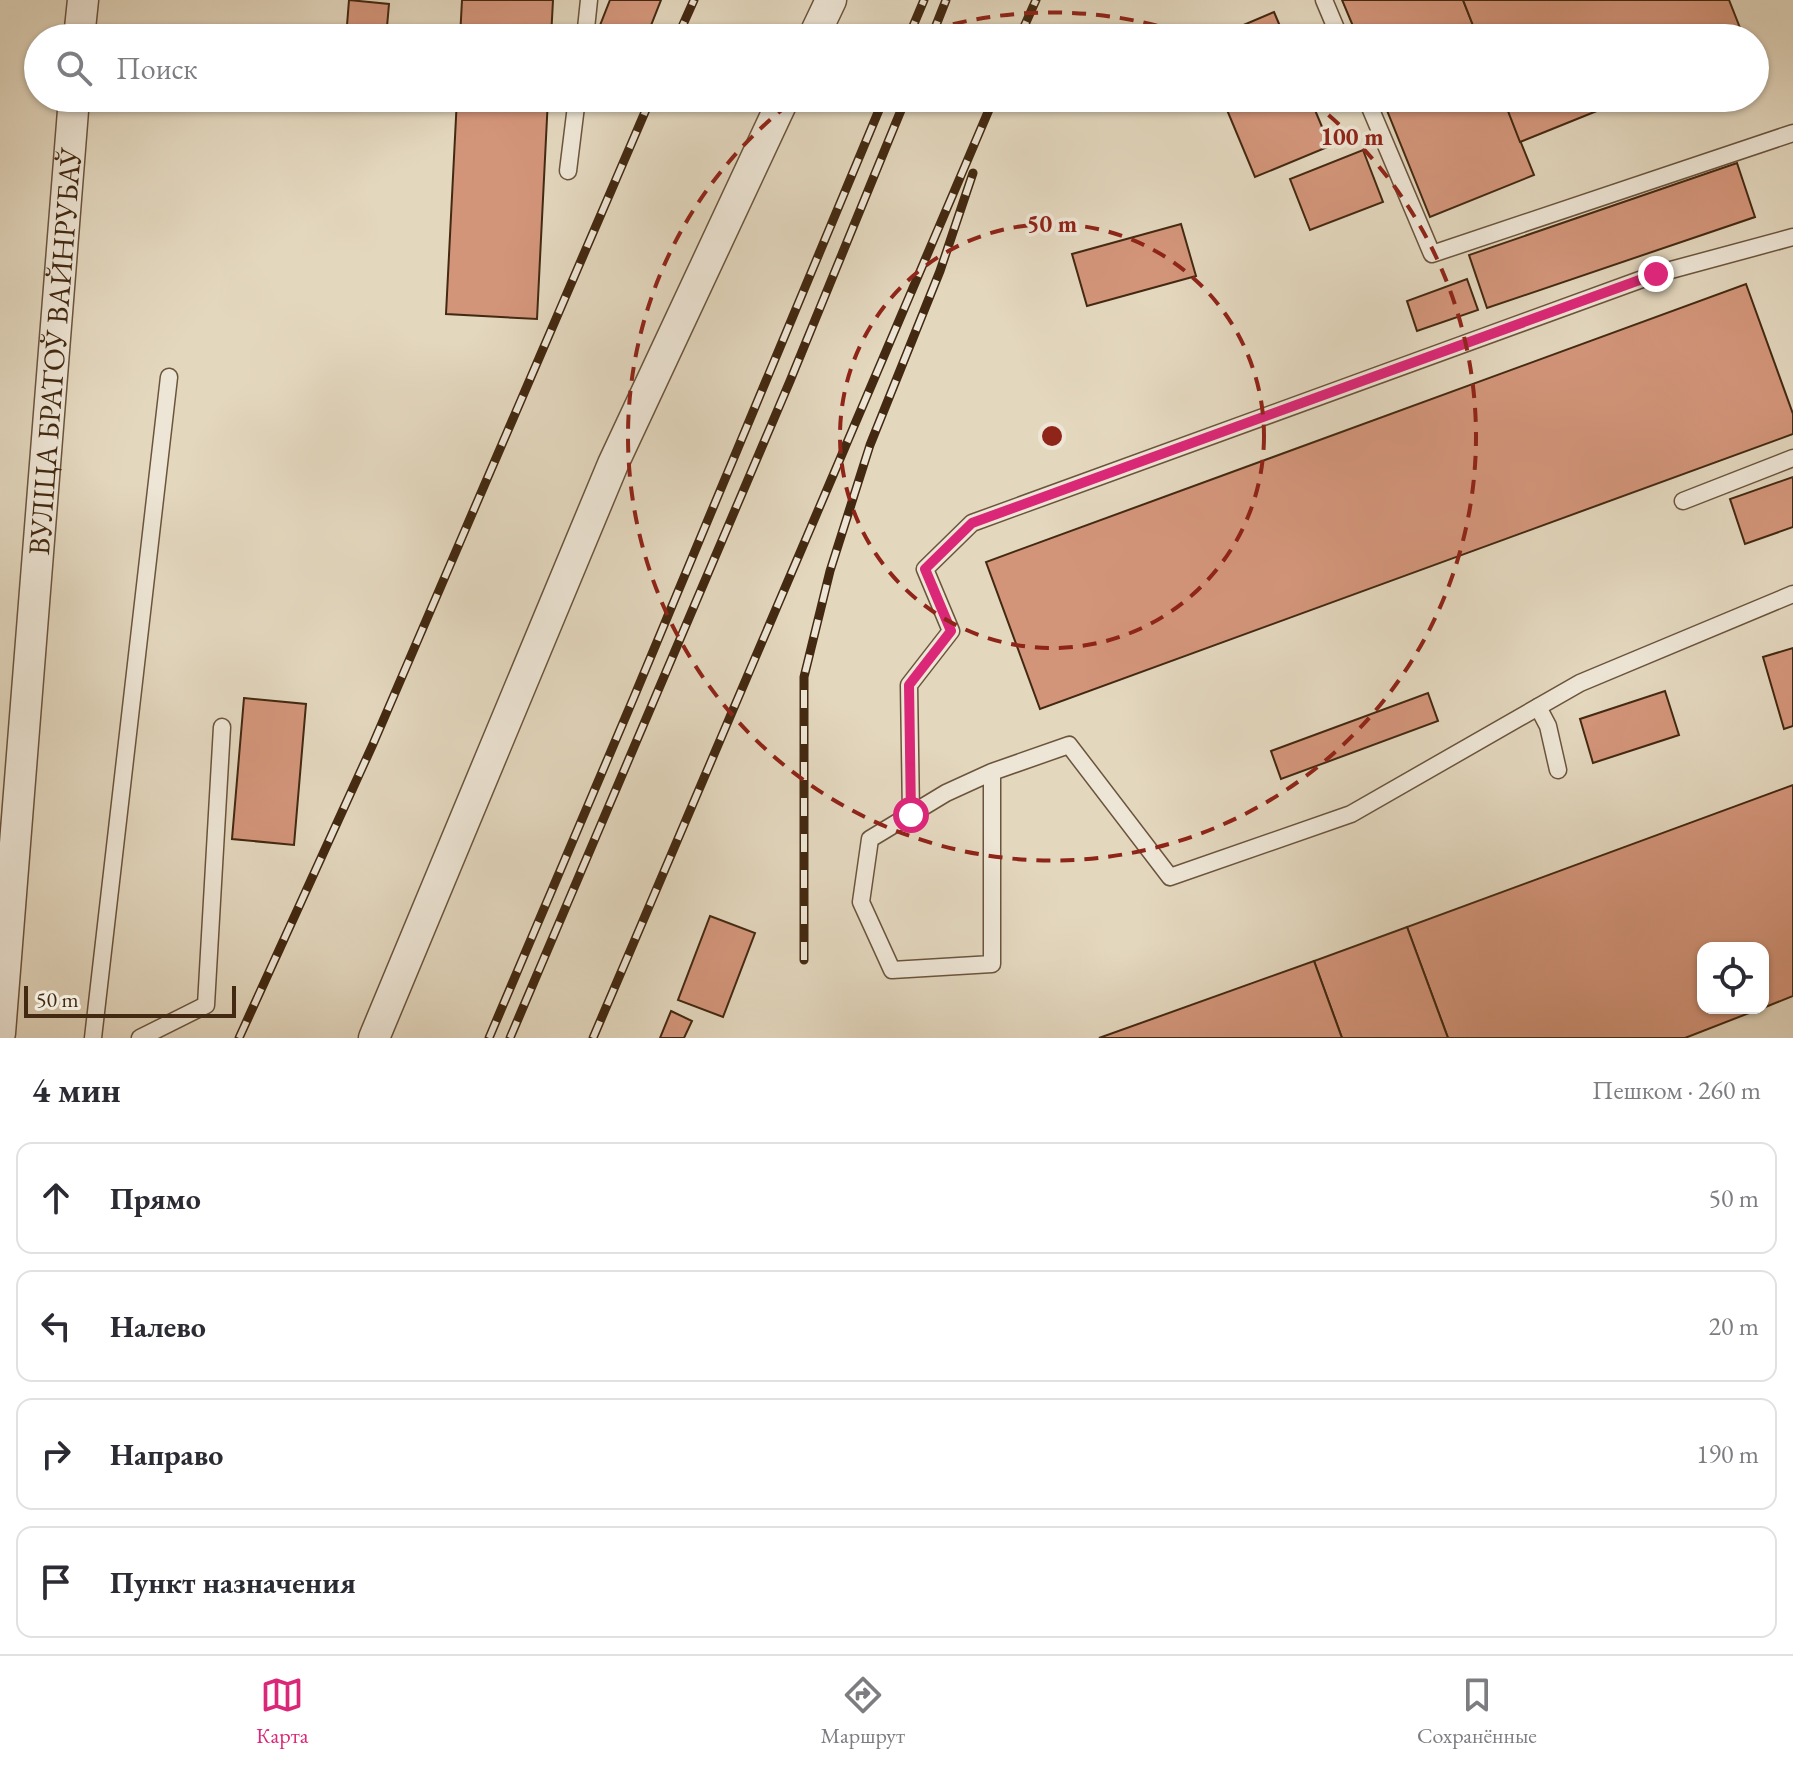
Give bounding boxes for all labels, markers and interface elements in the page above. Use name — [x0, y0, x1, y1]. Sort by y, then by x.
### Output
search box — [24, 24, 1769, 112]
icon: search — [52, 46, 96, 90]
text: Поиск — [116, 49, 198, 88]
text: 100 m — [1320, 121, 1384, 152]
street label: ВУЛІЦА БРАТОЎ ВАЙНРУБАЎ — [18, 146, 90, 557]
text: 50 m — [1027, 208, 1077, 239]
route end — [1638, 256, 1674, 292]
centre of rings — [1038, 422, 1066, 450]
route start — [893, 797, 929, 833]
map controls — [1697, 942, 1769, 1014]
button: locate — [1697, 942, 1769, 1014]
scale bar — [24, 982, 236, 1018]
text: 50 m — [36, 985, 79, 1014]
text: 4 мин — [32, 1068, 121, 1112]
text: Пешком · 260 m — [1592, 1073, 1761, 1107]
icon: ahead — [34, 1176, 78, 1220]
text: Прямо — [110, 1179, 201, 1218]
text: 50 m — [1709, 1181, 1759, 1215]
icon: left — [34, 1304, 78, 1348]
text: Налево — [110, 1307, 206, 1346]
text: 20 m — [1709, 1309, 1759, 1343]
icon: right — [34, 1432, 78, 1476]
text: Направо — [110, 1435, 223, 1474]
text: 190 m — [1696, 1437, 1759, 1471]
icon: arrive — [34, 1560, 78, 1604]
text: Пункт назначения — [110, 1563, 356, 1602]
tab: Карта — [256, 1673, 309, 1750]
tab: Маршрут — [821, 1673, 905, 1750]
tab: Сохранённые — [1417, 1673, 1537, 1750]

